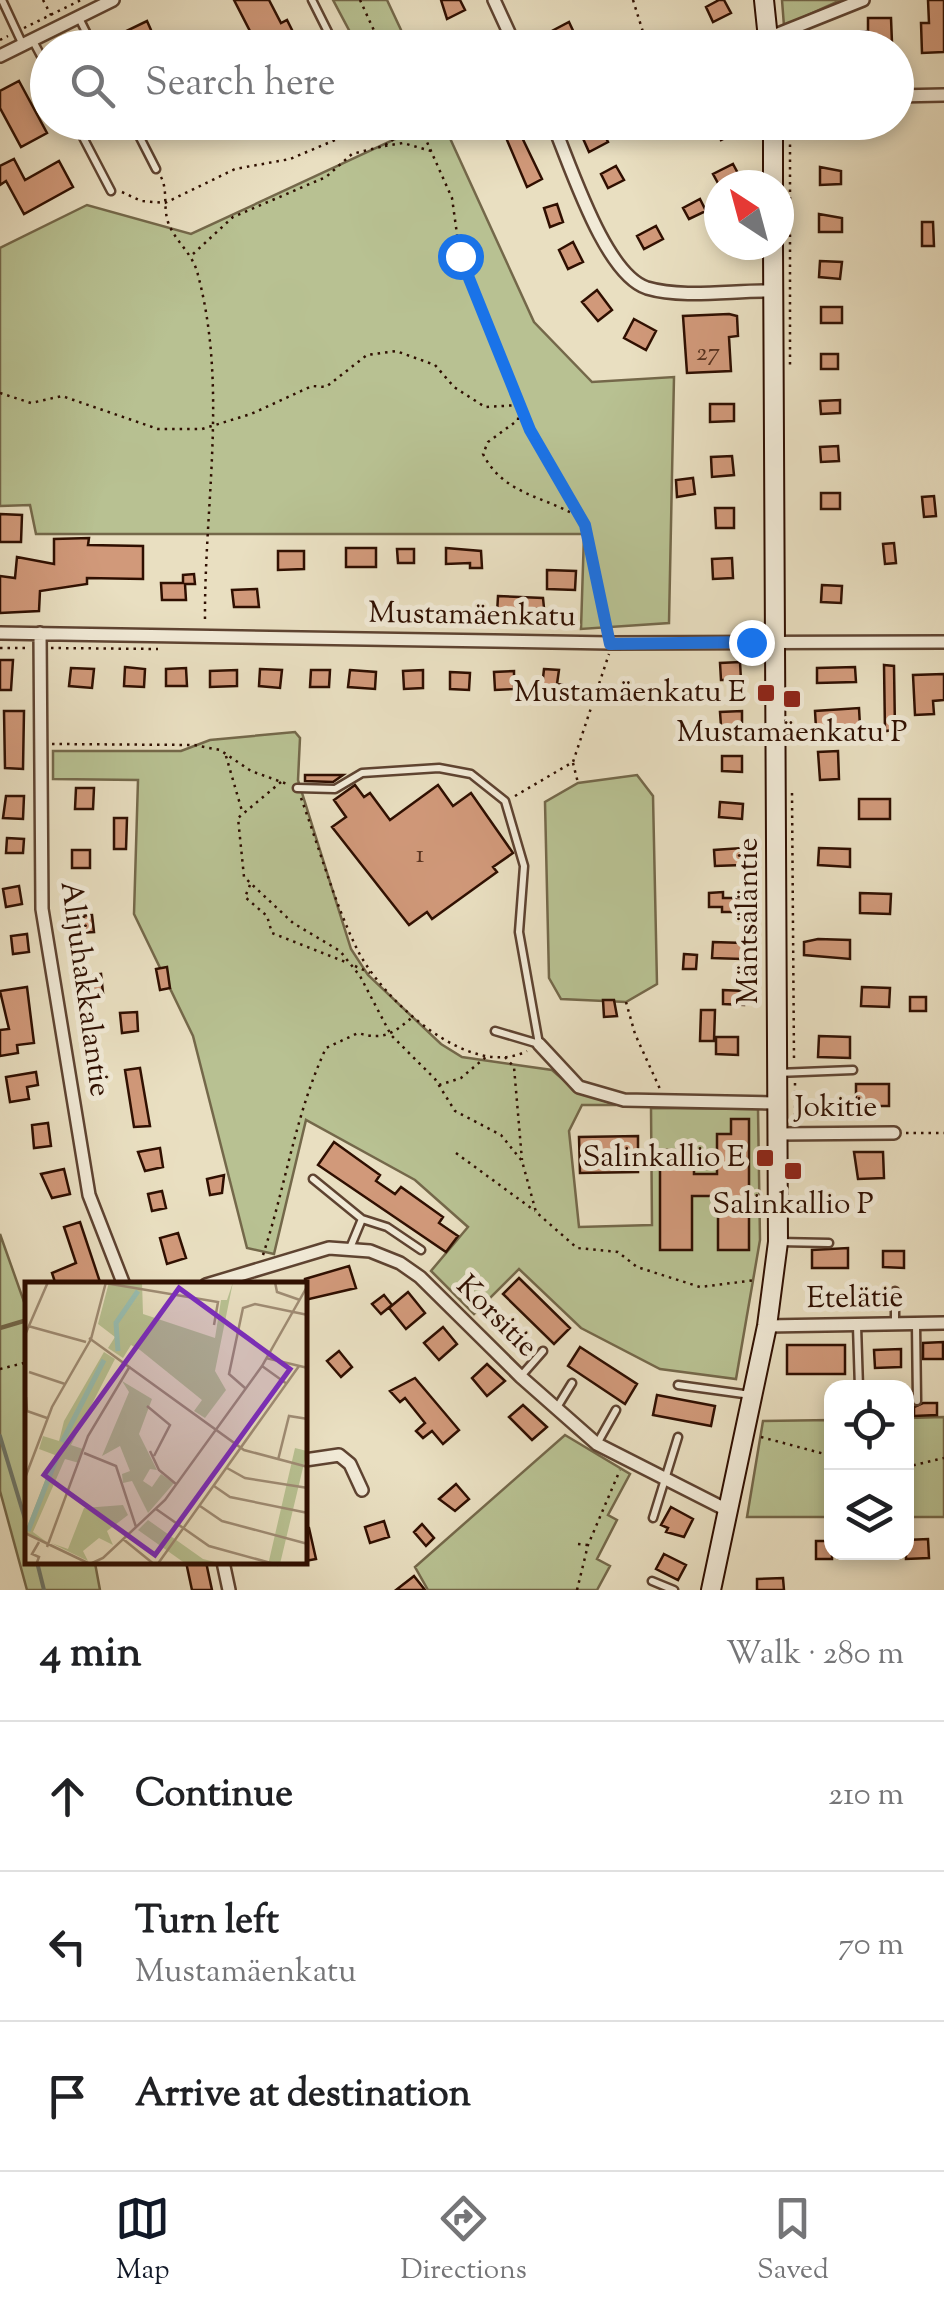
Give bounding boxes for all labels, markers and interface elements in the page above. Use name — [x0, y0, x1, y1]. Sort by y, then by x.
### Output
search box — [30, 30, 914, 140]
icon: search — [65, 58, 120, 113]
text: Search here — [145, 58, 336, 112]
north arrow — [704, 170, 794, 260]
route start — [438, 234, 484, 280]
house number: 27 — [696, 336, 721, 372]
street label: Mustamäenkatu — [368, 593, 576, 639]
route end — [729, 620, 775, 666]
place label: Mustamäenkatu E — [514, 672, 746, 715]
marker: Mustamäenkatu E — [755, 682, 777, 704]
marker: Mustamäenkatu P — [781, 688, 803, 710]
place label: Mustamäenkatu P — [677, 712, 908, 755]
house number: 1 — [416, 838, 424, 874]
street label: Mäntsäläntie — [728, 838, 771, 1004]
street label: Alijuhakkalantie — [48, 879, 120, 1099]
street label: Jokitie — [793, 1087, 877, 1130]
place label: Salinkallio E — [582, 1137, 745, 1180]
marker: Salinkallio E — [754, 1147, 776, 1169]
marker: Salinkallio P — [782, 1160, 804, 1182]
place label: Salinkallio P — [712, 1184, 874, 1227]
street label: Korsitie — [445, 1266, 547, 1368]
street label: Etelätie — [806, 1277, 904, 1321]
inset map — [25, 1282, 308, 1565]
map controls — [824, 1380, 914, 1560]
button: locate — [824, 1380, 914, 1470]
button: layers — [824, 1470, 914, 1560]
text: 4 min — [40, 1625, 142, 1685]
text: Walk · 280 m — [726, 1632, 904, 1678]
icon: ahead — [40, 1769, 95, 1824]
text: Continue — [135, 1769, 293, 1823]
text: 210 m — [828, 1773, 904, 1819]
text: Turn left — [135, 1896, 279, 1950]
icon: left — [40, 1919, 95, 1974]
text: 70 m — [838, 1923, 904, 1969]
text: Mustamäenkatu — [135, 1950, 356, 1996]
icon: arrive — [40, 2069, 95, 2124]
text: Arrive at destination — [135, 2069, 471, 2123]
tab: Map — [115, 2191, 170, 2291]
tab: Directions — [400, 2191, 527, 2291]
tab: Saved — [757, 2191, 829, 2291]

